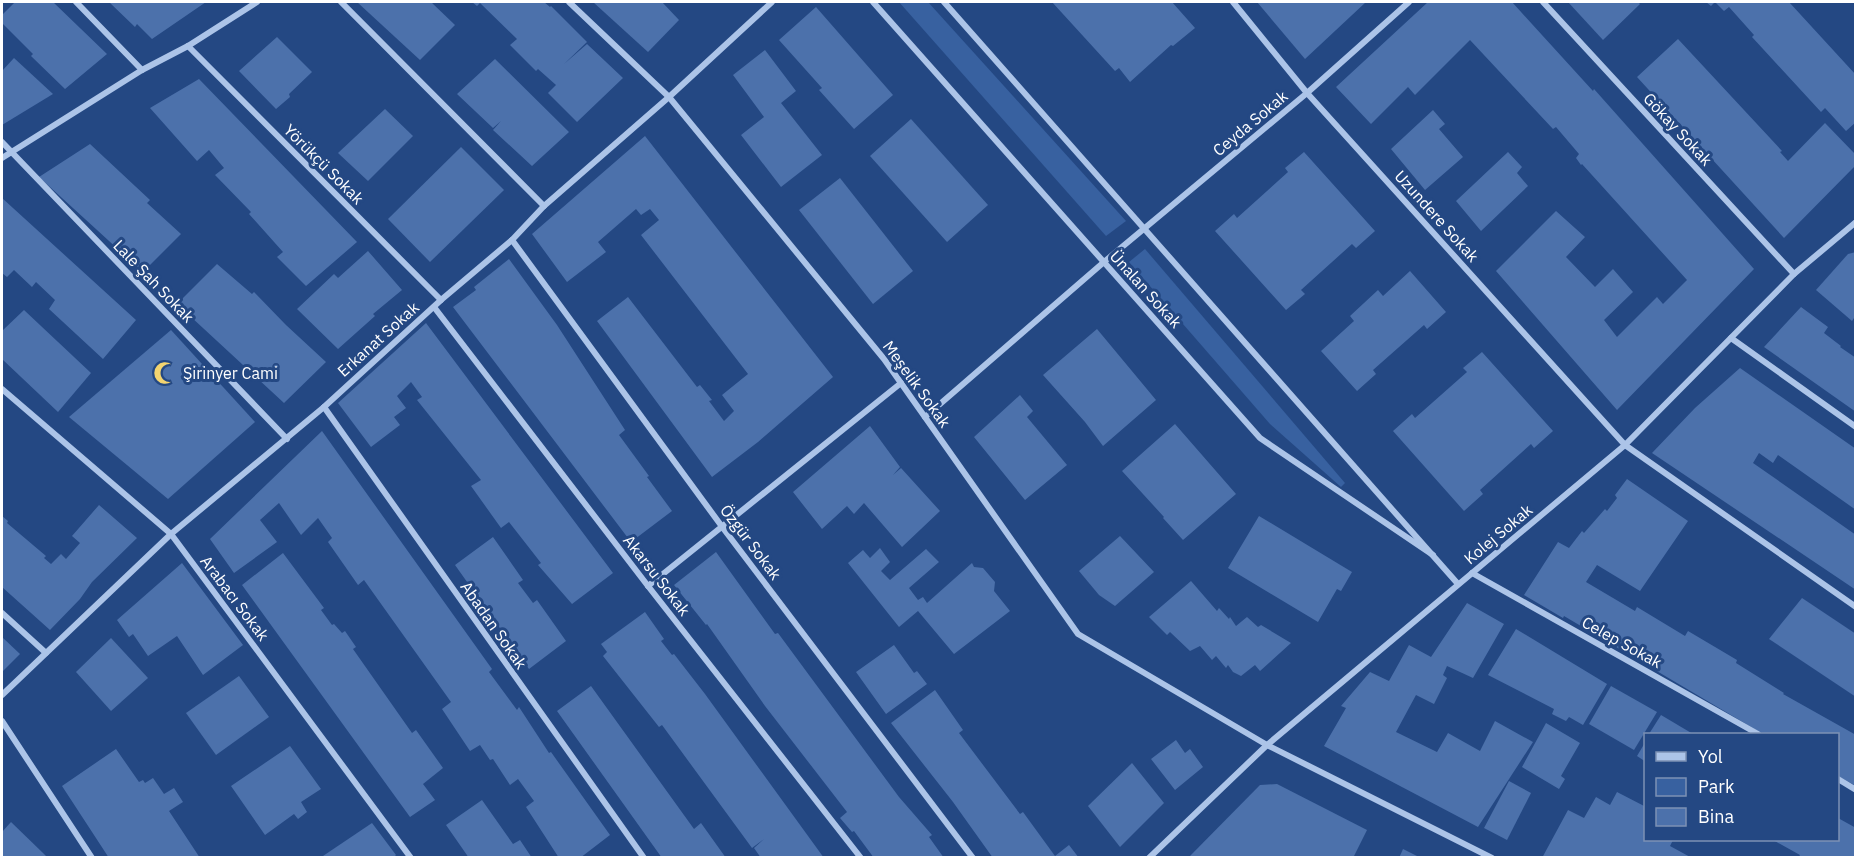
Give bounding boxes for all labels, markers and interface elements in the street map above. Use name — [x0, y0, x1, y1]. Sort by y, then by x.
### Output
street label: Ceyda Sokak — [1208, 85, 1292, 160]
street label: Gökay Sokak — [1639, 88, 1717, 170]
street label: Yörükçü Sokak — [280, 120, 369, 209]
street label: Uzundere Sokak — [1391, 166, 1484, 266]
street label: Lale Şah Sokak — [109, 235, 199, 327]
street label: Ünalan Sokak — [1106, 246, 1187, 332]
street label: Erkanat Sokak — [333, 297, 423, 381]
street label: Meşelik Sokak — [879, 337, 956, 432]
mosque icon: Şirinyer Cami — [152, 360, 178, 386]
place label: Şirinyer Cami — [183, 363, 278, 383]
street label: Kolej Sokak — [1460, 499, 1537, 568]
street label: Özgür Sokak — [716, 500, 786, 584]
street label: Akarsu Sokak — [619, 531, 695, 620]
street label: Arabacı Sokak — [196, 551, 274, 645]
street label: Abadan Sokak — [456, 577, 532, 673]
street label: Celep Sokak — [1578, 612, 1666, 672]
legend — [1644, 733, 1839, 841]
text: Yol — [1698, 745, 1723, 768]
text: Park — [1698, 775, 1735, 798]
text: Bina — [1698, 805, 1734, 828]

